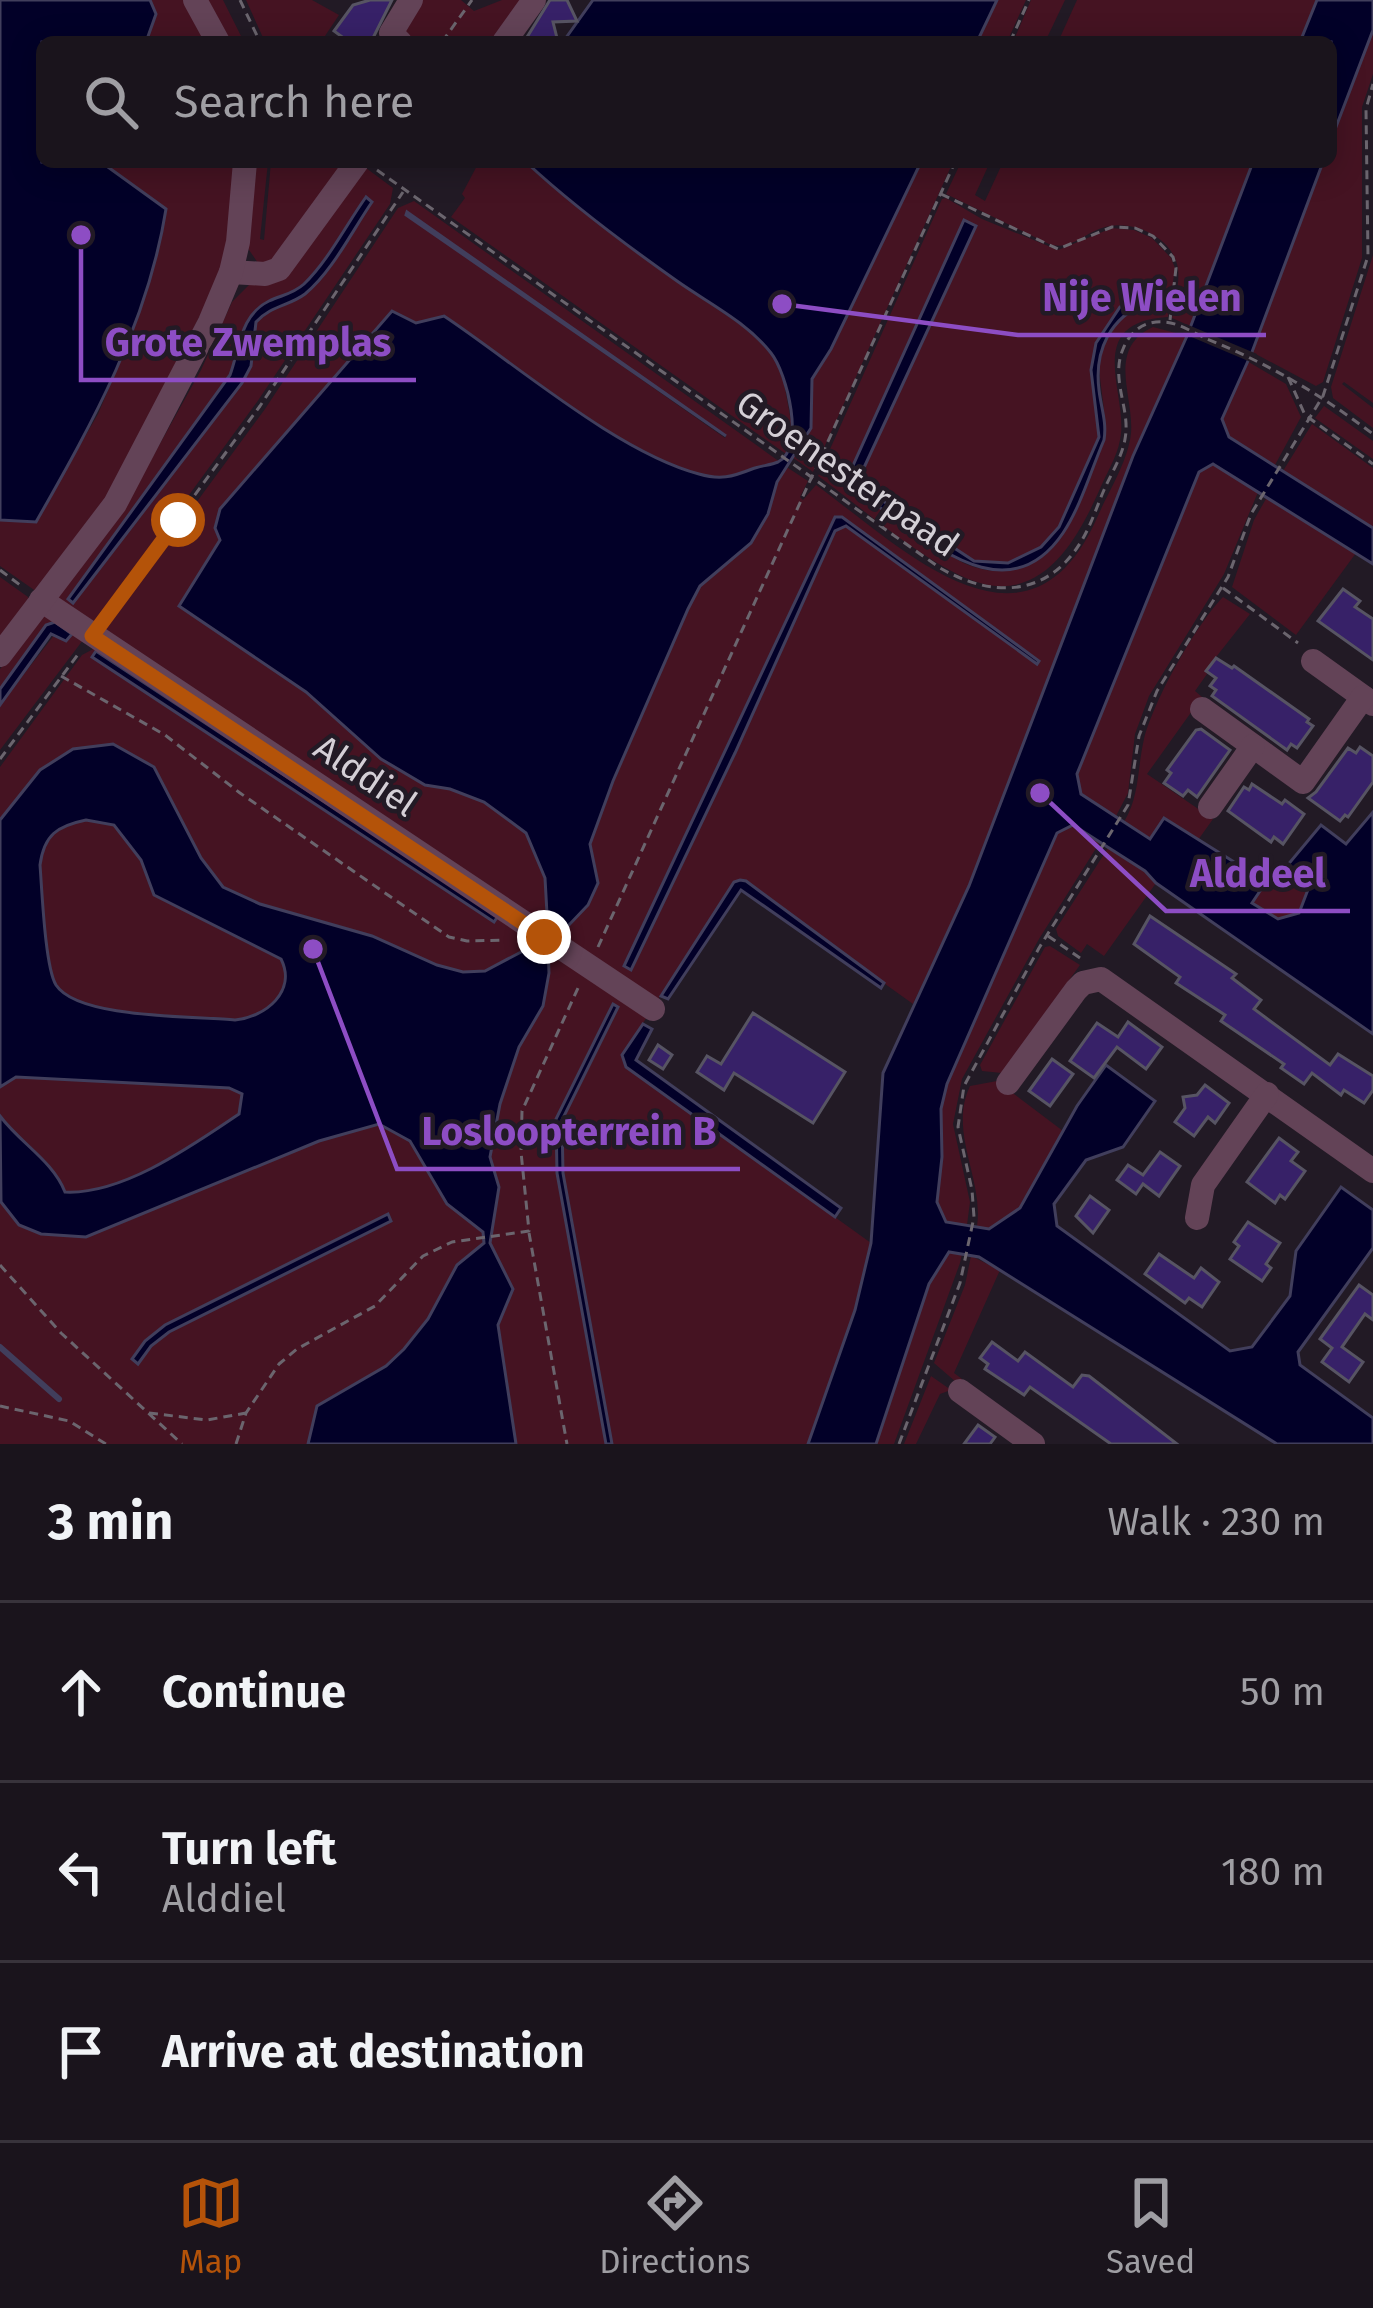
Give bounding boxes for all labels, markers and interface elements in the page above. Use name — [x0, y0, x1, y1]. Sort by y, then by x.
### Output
search box — [36, 36, 1337, 168]
icon: search — [78, 69, 144, 135]
text: Search here — [174, 75, 414, 129]
callout: Nije Wielen — [1018, 260, 1266, 335]
text: Nije Wielen — [1042, 275, 1242, 321]
callout: Grote Zwemplas — [81, 305, 416, 380]
text: Grote Zwemplas — [105, 320, 391, 366]
street label: Groenesterpaad — [728, 381, 967, 567]
route start — [151, 493, 205, 547]
street label: Alddiel — [306, 726, 425, 826]
callout: Alddeel — [1166, 836, 1350, 911]
text: Alddeel — [1189, 851, 1326, 897]
route end — [517, 910, 571, 964]
callout: Losloopterrein B — [397, 1094, 740, 1169]
text: Losloopterrein B — [421, 1109, 717, 1155]
text: 3 min — [48, 1491, 174, 1553]
text: Walk · 230 m — [1108, 1499, 1325, 1545]
icon: ahead — [48, 1659, 114, 1725]
text: Continue — [162, 1665, 346, 1719]
text: 50 m — [1240, 1669, 1325, 1715]
text: Turn left — [162, 1822, 336, 1876]
icon: left — [48, 1839, 114, 1905]
text: 180 m — [1221, 1849, 1325, 1895]
text: Alddiel — [162, 1876, 286, 1922]
icon: arrive — [48, 2019, 114, 2085]
text: Arrive at destination — [162, 2025, 585, 2079]
tab: Map — [178, 2170, 244, 2282]
tab: Directions — [599, 2170, 751, 2282]
tab: Saved — [1106, 2170, 1195, 2282]

